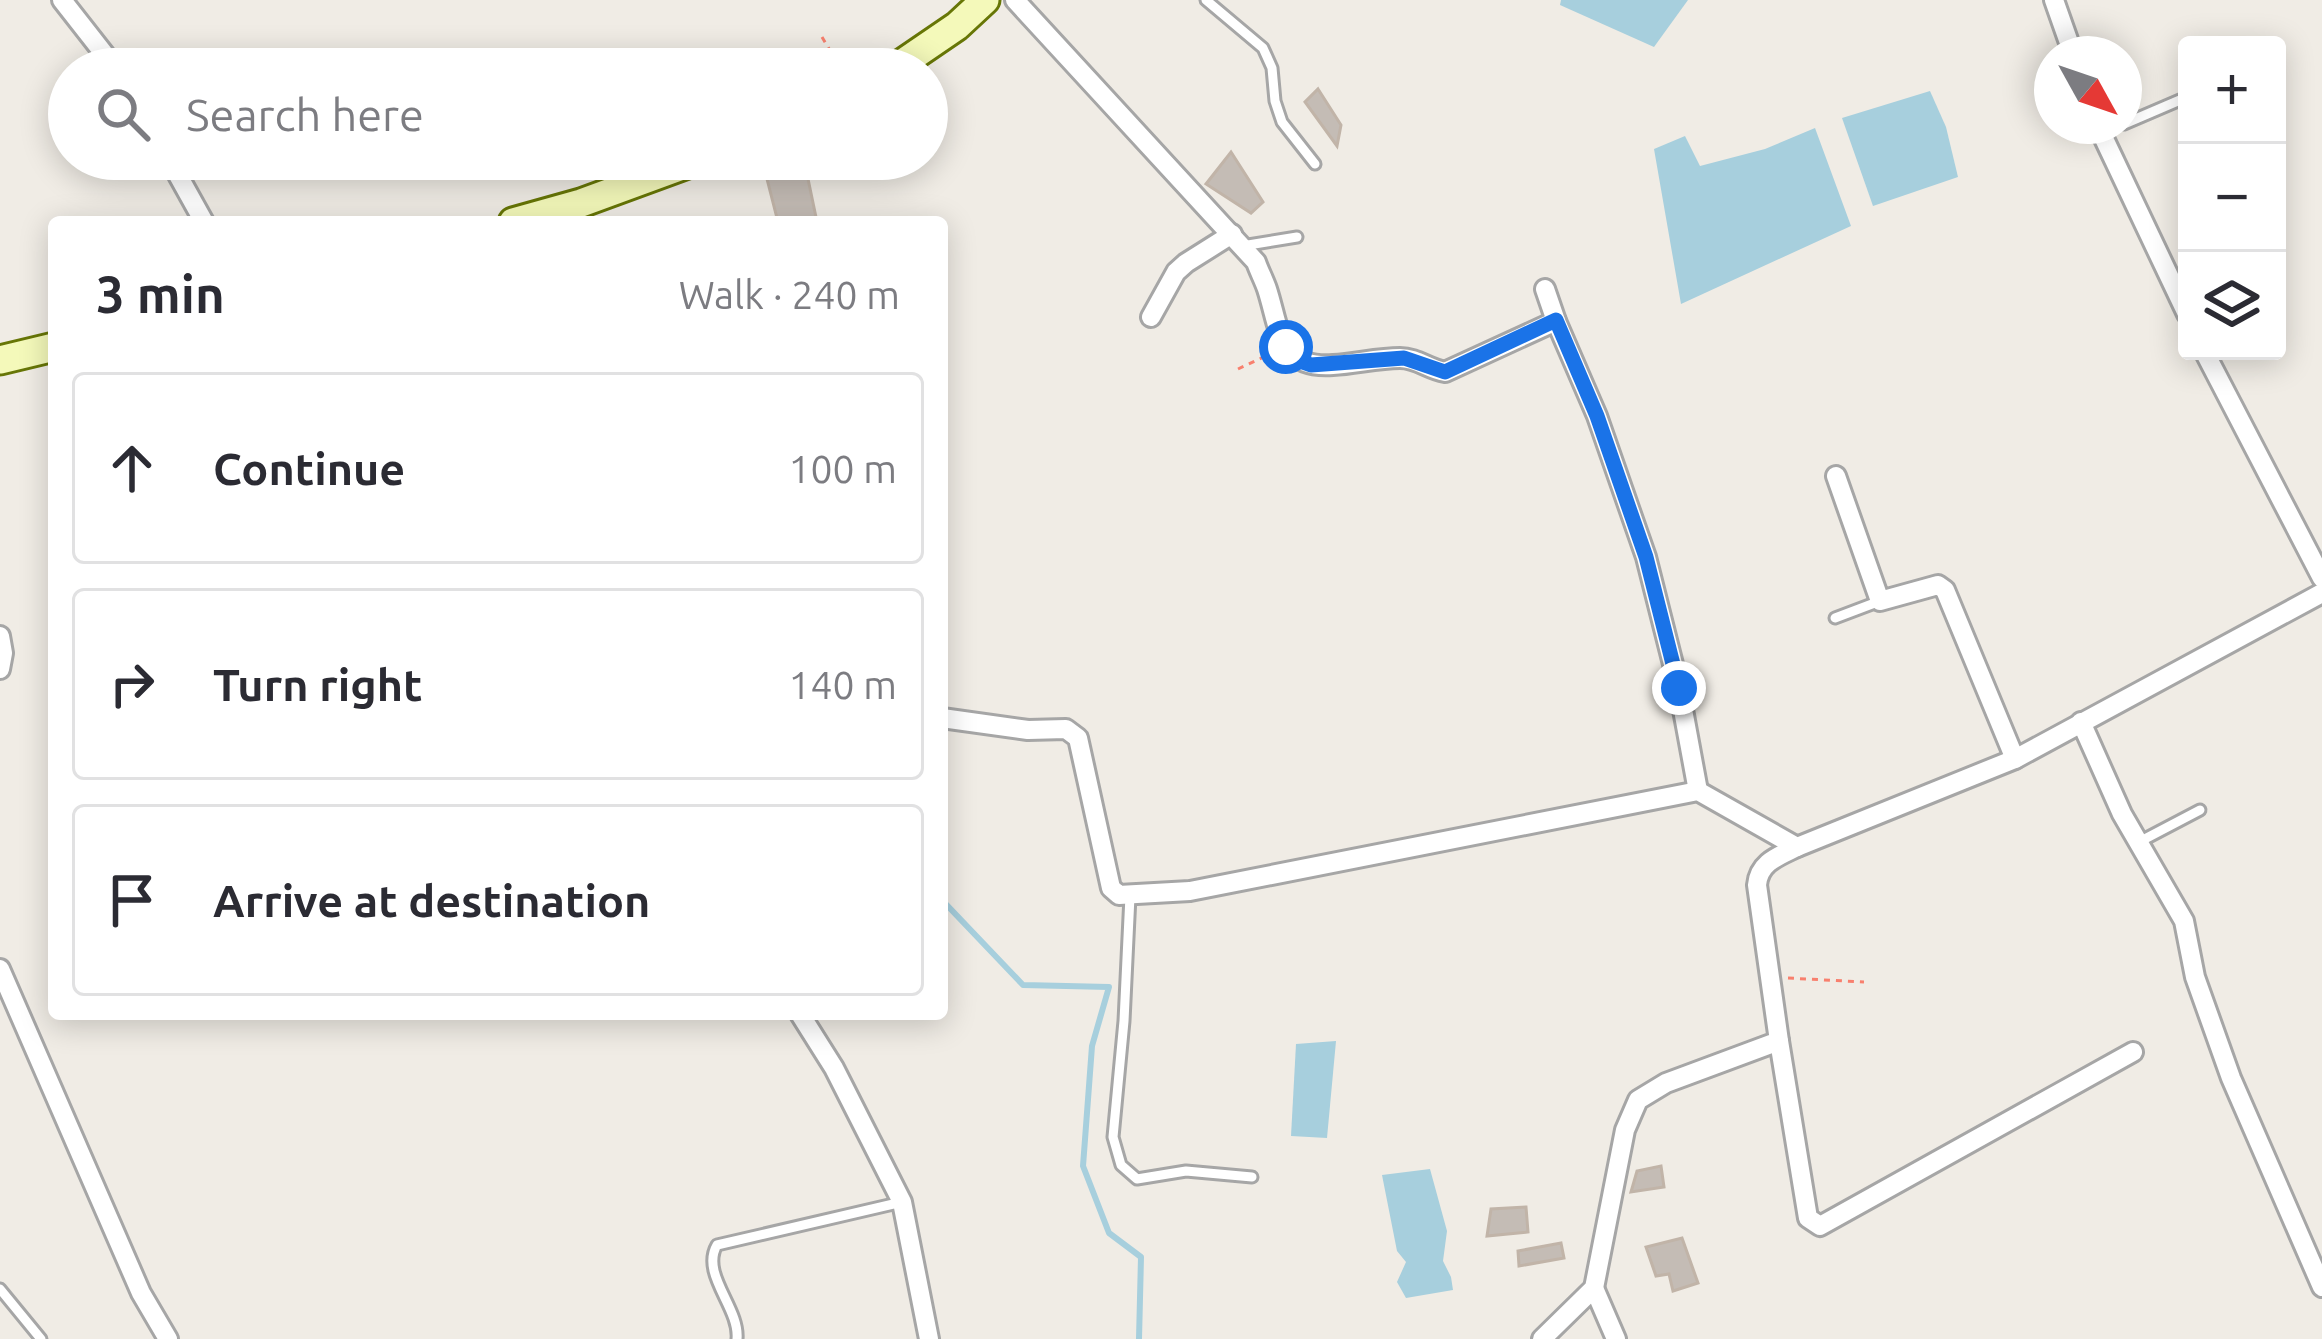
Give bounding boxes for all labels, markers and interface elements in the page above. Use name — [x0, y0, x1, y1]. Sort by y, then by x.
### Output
north arrow — [2034, 36, 2142, 144]
map controls — [2178, 36, 2286, 360]
button: + — [2178, 36, 2286, 144]
search box — [48, 48, 948, 180]
icon: search — [90, 81, 156, 147]
text: Search here — [186, 89, 424, 140]
button: − — [2178, 144, 2286, 252]
button: layers — [2178, 252, 2286, 360]
text: 3 min — [96, 265, 225, 323]
text: Walk · 240 m — [679, 273, 900, 316]
route start — [1259, 320, 1313, 374]
icon: ahead — [99, 435, 165, 501]
text: Continue — [213, 443, 405, 494]
text: 100 m — [788, 447, 897, 490]
icon: right — [99, 651, 165, 717]
text: Turn right — [213, 659, 422, 710]
route end — [1652, 661, 1706, 715]
text: 140 m — [788, 663, 897, 706]
icon: arrive — [99, 867, 165, 933]
text: Arrive at destination — [213, 875, 650, 926]

